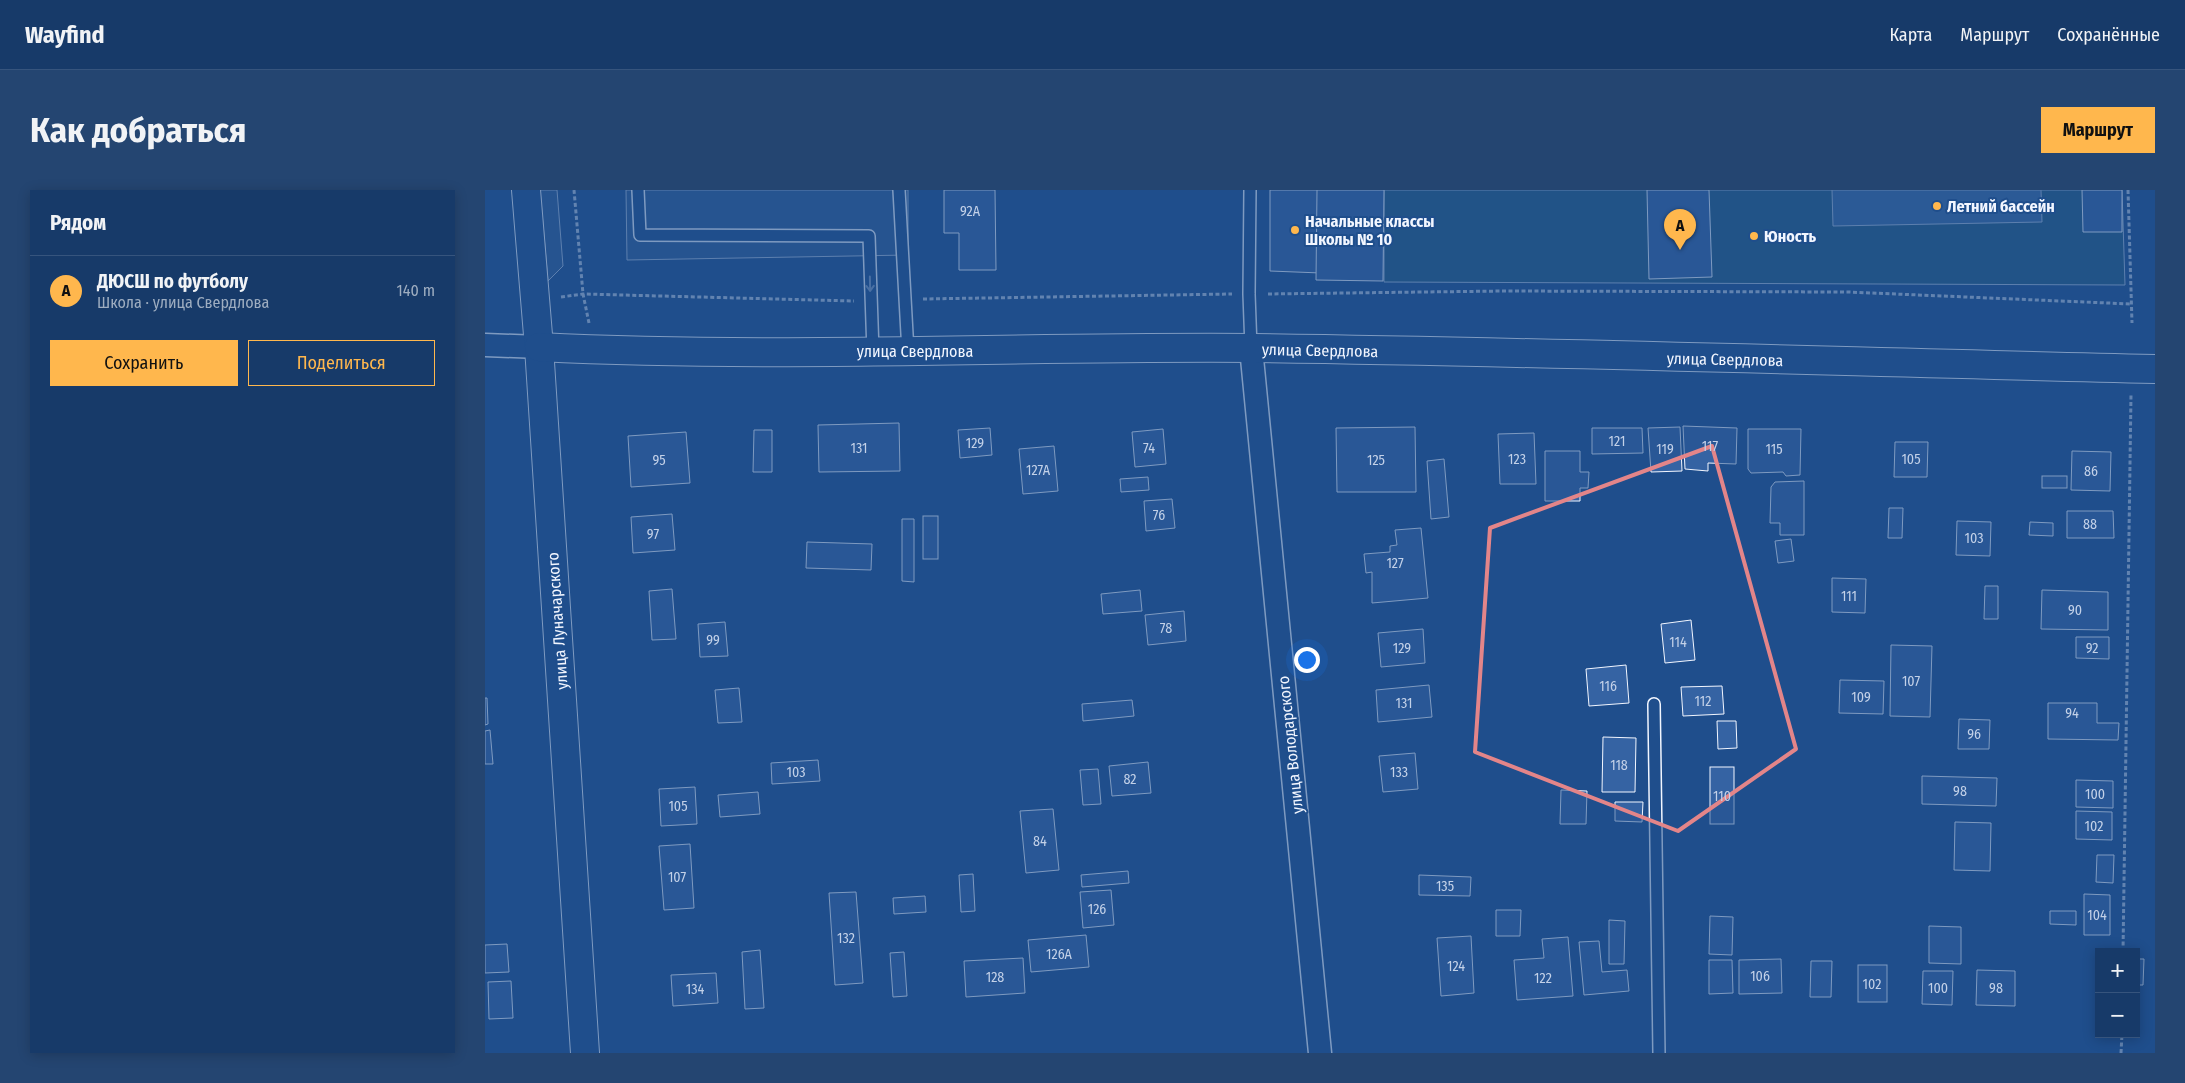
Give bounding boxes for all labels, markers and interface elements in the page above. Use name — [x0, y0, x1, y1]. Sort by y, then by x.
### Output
text: Wayfind — [25, 21, 105, 49]
text: Карта — [1889, 24, 1932, 46]
text: Маршрут — [1960, 24, 2029, 46]
text: Сохранённые — [2057, 24, 2160, 46]
button: Маршрут — [2041, 107, 2155, 153]
text: Как добраться — [30, 109, 247, 151]
place label: Летний бассейн — [1947, 197, 2055, 216]
marker: Летний бассейн — [1931, 200, 1943, 212]
house number: 92А — [960, 203, 981, 220]
pin: A — [1664, 209, 1696, 250]
text: Рядом — [50, 210, 106, 236]
place label: Начальные классы Школы № 10 — [1305, 212, 1434, 249]
marker: Начальные классы Школы № 10 — [1289, 224, 1301, 236]
place label: Юность — [1764, 227, 1817, 246]
marker: Юность — [1748, 230, 1760, 242]
text: ДЮСШ по футболу — [97, 270, 248, 293]
one-way arrow — [865, 276, 875, 292]
text: A — [62, 281, 70, 300]
text: 140 m — [397, 281, 435, 300]
text: Школа · улица Свердлова — [97, 293, 269, 312]
button: Сохранить — [50, 340, 238, 386]
button: Поделиться — [248, 340, 435, 386]
street label: улица Свердлова — [1262, 340, 1379, 361]
street label: улица Свердлова — [857, 342, 973, 361]
street label: улица Свердлова — [1667, 349, 1784, 370]
house number: 121 — [1609, 433, 1625, 450]
house number: 129 — [966, 435, 984, 452]
house number: 117 — [1702, 438, 1719, 455]
house number: 131 — [851, 440, 867, 457]
house number: 74 — [1143, 440, 1155, 457]
house number: 119 — [1656, 441, 1674, 458]
house number: 115 — [1765, 441, 1783, 458]
house number: 123 — [1508, 451, 1526, 468]
house number: 105 — [1901, 451, 1921, 468]
house number: 95 — [652, 452, 666, 469]
house number: 125 — [1367, 452, 1385, 469]
house number: 127А — [1026, 462, 1051, 479]
house number: 86 — [2084, 463, 2098, 480]
house number: 76 — [1153, 507, 1165, 524]
house number: 88 — [2083, 516, 2097, 533]
house number: 97 — [647, 526, 659, 543]
house number: 103 — [1965, 530, 1983, 547]
street label: улица Луначарского — [543, 552, 572, 690]
house number: 127 — [1386, 555, 1404, 572]
house number: 111 — [1841, 588, 1857, 605]
house number: 90 — [2068, 602, 2082, 619]
house number: 78 — [1160, 620, 1172, 637]
house number: 99 — [706, 632, 720, 649]
house number: 114 — [1669, 634, 1687, 651]
house number: 129 — [1393, 640, 1411, 657]
house number: 92 — [2086, 640, 2098, 657]
your location — [1294, 647, 1320, 673]
house number: 107 — [1902, 673, 1920, 690]
street label: улица Володарского — [1274, 675, 1307, 815]
house number: 116 — [1599, 678, 1617, 695]
house number: 109 — [1851, 689, 1871, 706]
house number: 112 — [1695, 693, 1711, 710]
house number: 131 — [1396, 695, 1412, 712]
house number: 94 — [2065, 705, 2079, 722]
house number: 96 — [1967, 726, 1981, 743]
house number: 118 — [1610, 757, 1628, 774]
house number: 103 — [787, 764, 805, 781]
house number: 133 — [1390, 764, 1408, 781]
house number: 82 — [1123, 771, 1137, 788]
house number: 98 — [1953, 783, 1967, 800]
house number: 100 — [2085, 786, 2105, 803]
house number: 110 — [1713, 788, 1731, 805]
house number: 105 — [668, 798, 688, 815]
house number: 102 — [2085, 818, 2103, 835]
house number: 84 — [1033, 833, 1047, 850]
house number: 107 — [668, 869, 686, 886]
house number: 135 — [1436, 878, 1454, 895]
house number: 126 — [1088, 901, 1106, 918]
house number: 104 — [2087, 907, 2107, 924]
house number: 132 — [837, 930, 855, 947]
house number: 126А — [1046, 946, 1073, 963]
map controls — [2095, 948, 2140, 1038]
button: + — [2095, 948, 2140, 993]
house number: 124 — [1447, 958, 1465, 975]
house number: 106 — [1750, 968, 1770, 985]
house number: 128 — [986, 969, 1004, 986]
house number: 122 — [1534, 970, 1552, 987]
house number: 102 — [1863, 976, 1881, 993]
house number: 100 — [1928, 980, 1948, 997]
house number: 98 — [1989, 980, 2003, 997]
house number: 134 — [686, 981, 704, 998]
button: − — [2095, 993, 2140, 1038]

